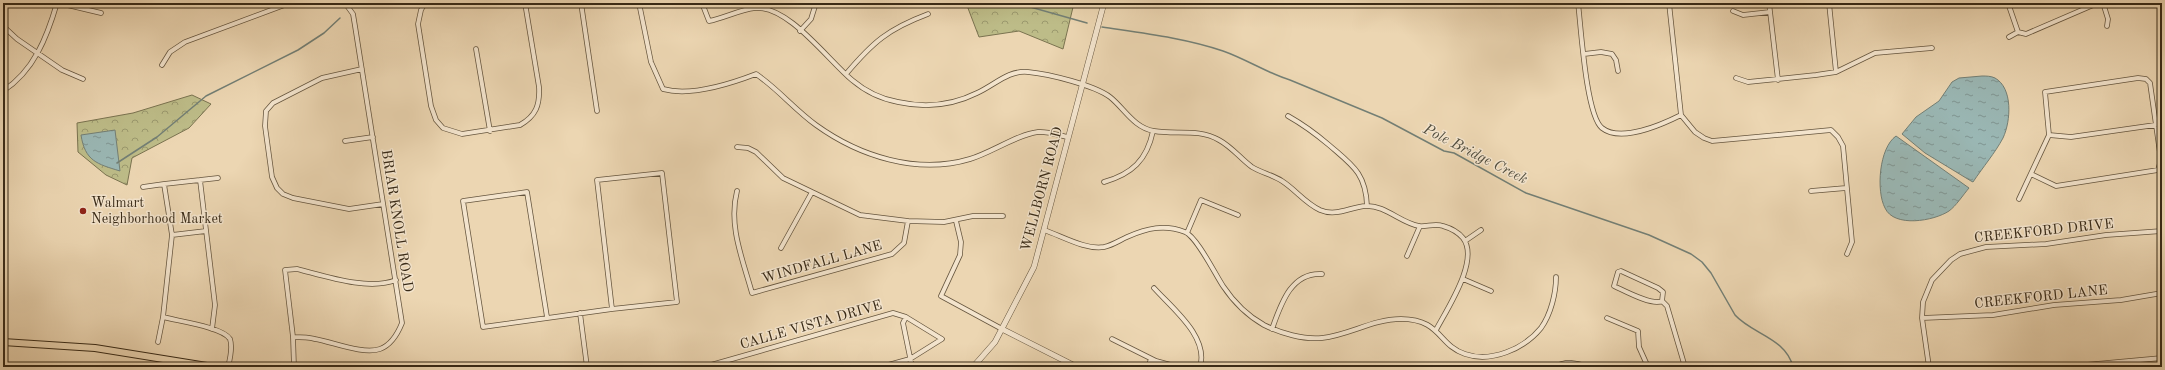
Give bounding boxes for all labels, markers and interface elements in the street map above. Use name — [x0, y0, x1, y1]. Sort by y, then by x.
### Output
water label: Pole Bridge Creek — [1420, 122, 1530, 188]
street label: WELLBORN ROAD — [1019, 125, 1065, 253]
street label: BRIAR KNOLL ROAD — [379, 149, 415, 293]
place label: Walmart Neighborhood Market — [91, 196, 223, 226]
marker: Walmart Neighborhood Market — [78, 206, 88, 216]
street label: CREEKFORD DRIVE — [1973, 217, 2115, 245]
street label: WINDFALL LANE — [760, 238, 884, 286]
street label: CREEKFORD LANE — [1974, 283, 2108, 311]
street label: CALLE VISTA DRIVE — [738, 298, 884, 352]

